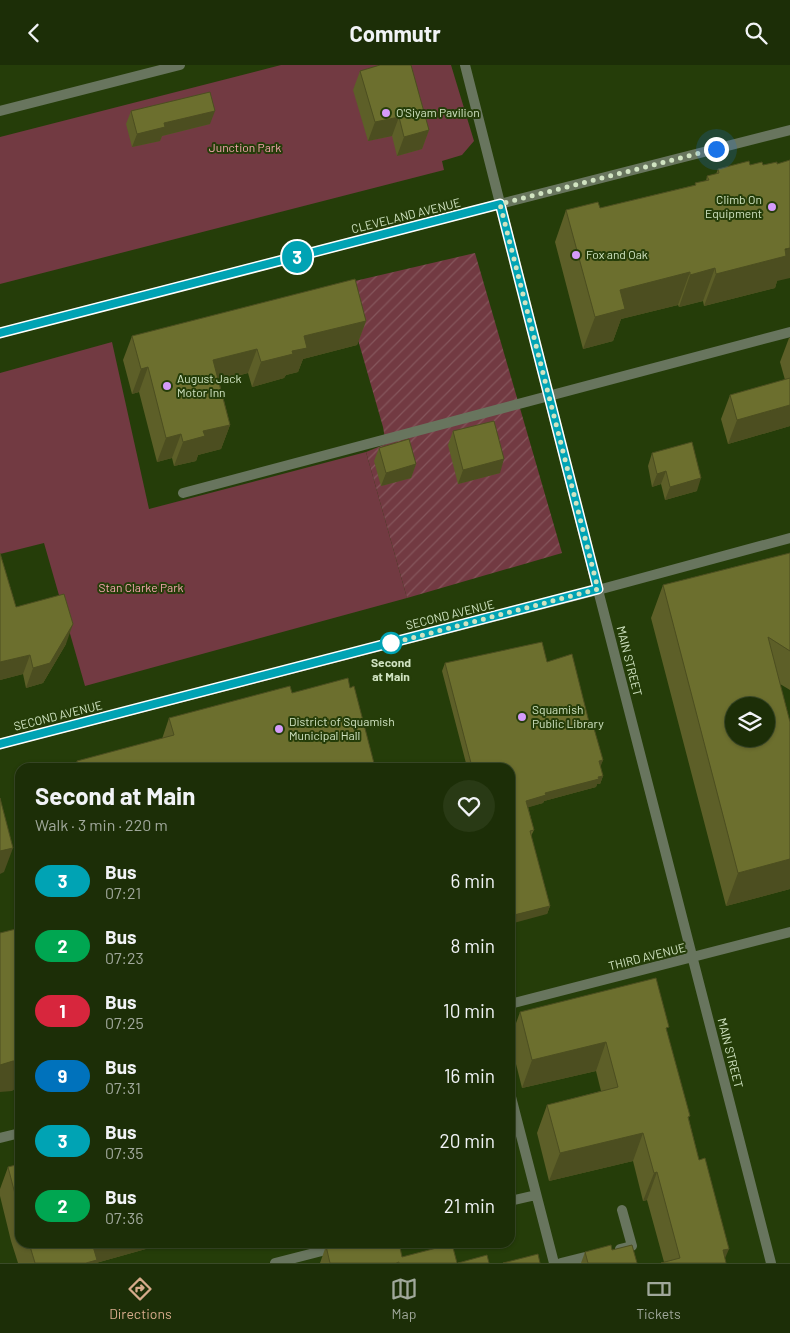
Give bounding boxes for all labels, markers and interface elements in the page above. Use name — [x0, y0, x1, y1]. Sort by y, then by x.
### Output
icon: back — [20, 19, 48, 47]
icon: search — [742, 19, 770, 47]
text: Commutr — [349, 20, 441, 46]
place label: O'Siyam Pavilion — [396, 105, 480, 119]
marker: O'Siyam Pavilion — [380, 107, 392, 119]
your location — [704, 137, 729, 162]
park label: Junction Park — [209, 140, 281, 154]
place label: Climb On Equipment — [705, 192, 762, 220]
street label: CLEVELAND AVENUE — [350, 195, 462, 235]
marker: Climb On Equipment — [766, 201, 778, 213]
line badge: 3 — [281, 241, 313, 273]
text: 3 — [292, 246, 302, 268]
place label: Fox and Oak — [586, 247, 648, 261]
marker: Fox and Oak — [570, 249, 582, 261]
place label: August Jack Motor Inn — [177, 371, 241, 399]
marker: August Jack Motor Inn — [161, 380, 173, 392]
park label: Stan Clarke Park — [98, 580, 184, 594]
street label: SECOND AVENUE — [404, 596, 496, 632]
street label: MAIN STREET — [614, 624, 645, 697]
marker: Second at Main — [380, 632, 402, 654]
place label: Second at Main — [371, 655, 411, 683]
street label: SECOND AVENUE — [12, 697, 104, 733]
map controls — [725, 697, 775, 747]
button: layers — [725, 697, 775, 747]
place label: Squamish Public Library — [532, 702, 604, 730]
marker: Squamish Public Library — [516, 711, 528, 723]
place label: District of Squamish Municipal Hall — [289, 714, 395, 742]
marker: District of Squamish Municipal Hall — [273, 723, 285, 735]
button: heart — [443, 780, 495, 832]
text: Second at Main — [35, 781, 195, 810]
text: Walk · 3 min · 220 m — [35, 815, 168, 834]
text: Bus — [105, 860, 137, 883]
text: 6 min — [451, 869, 495, 892]
text: 3 — [58, 870, 67, 892]
text: 07:21 — [105, 883, 141, 902]
text: Bus — [105, 925, 137, 948]
text: 8 min — [451, 934, 495, 957]
text: 2 — [57, 935, 68, 957]
street label: THIRD AVENUE — [607, 940, 687, 972]
text: 07:23 — [105, 948, 144, 967]
text: Bus — [105, 990, 137, 1013]
text: 10 min — [443, 999, 495, 1022]
text: 1 — [59, 1000, 66, 1022]
text: 07:25 — [105, 1013, 144, 1032]
street label: MAIN STREET — [715, 1016, 746, 1089]
text: Bus — [105, 1055, 137, 1078]
text: 16 min — [444, 1064, 495, 1087]
text: 9 — [58, 1065, 67, 1087]
text: 07:31 — [105, 1078, 141, 1097]
text: Bus — [105, 1120, 137, 1143]
text: 20 min — [439, 1129, 495, 1152]
text: 3 — [58, 1130, 67, 1152]
text: 07:35 — [105, 1143, 144, 1162]
text: Bus — [105, 1185, 137, 1208]
text: 21 min — [444, 1194, 495, 1217]
text: 2 — [57, 1195, 68, 1217]
text: 07:36 — [105, 1208, 144, 1227]
tab: Directions — [109, 1275, 172, 1322]
tab: Map — [390, 1275, 418, 1322]
tab: Tickets — [636, 1275, 681, 1322]

